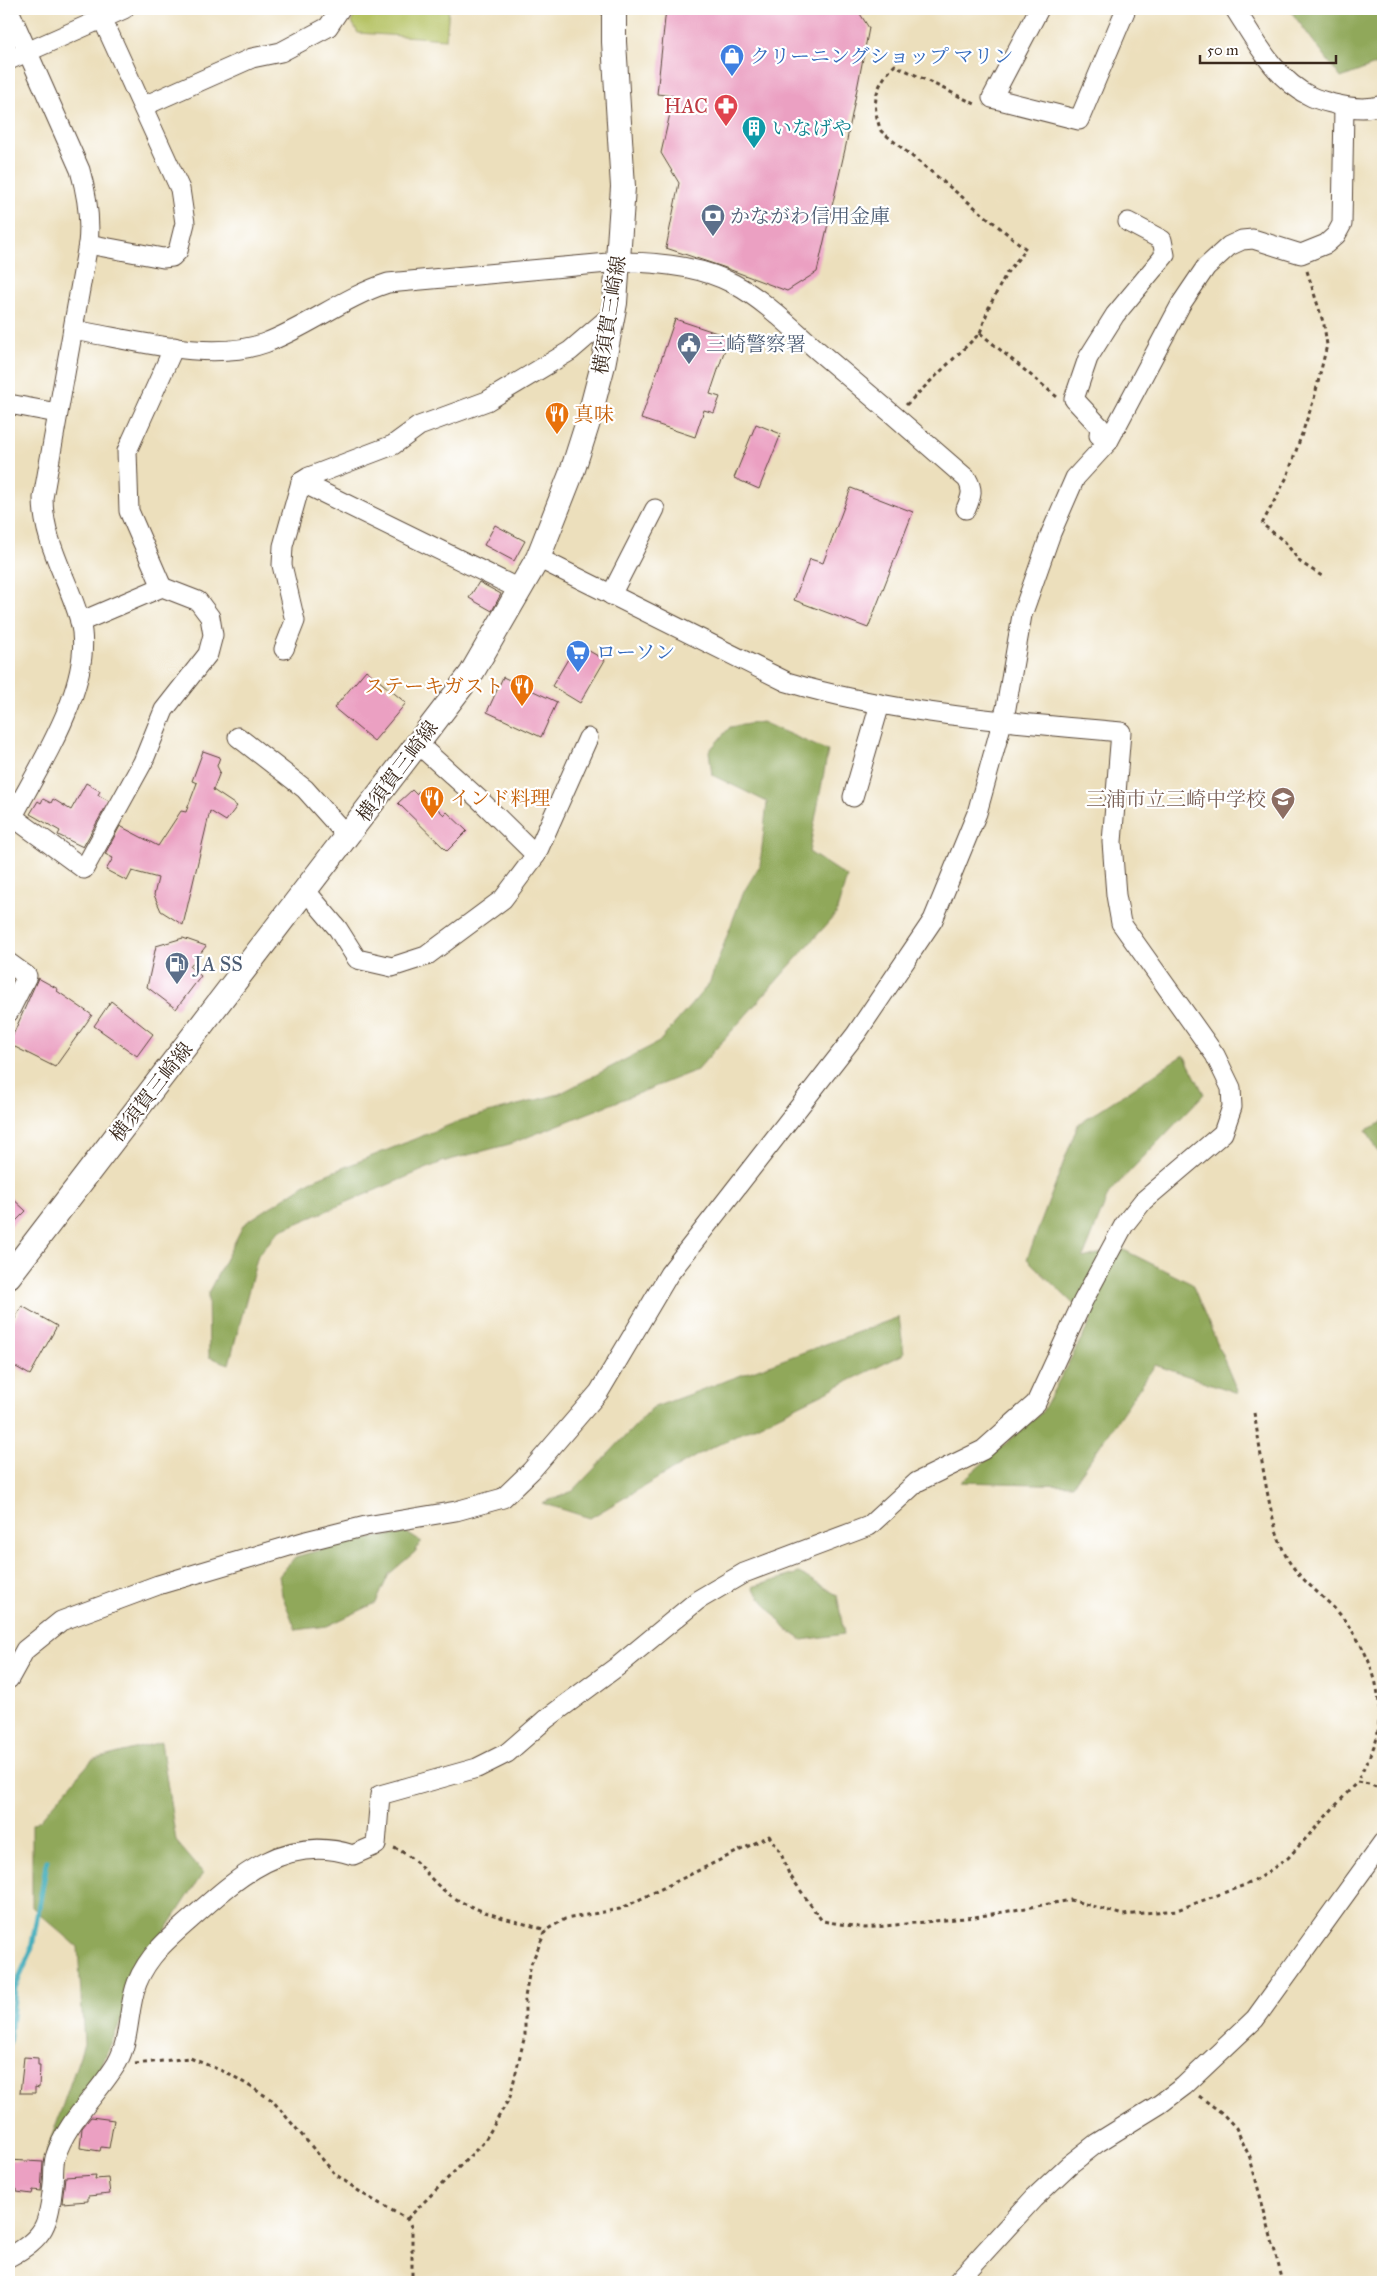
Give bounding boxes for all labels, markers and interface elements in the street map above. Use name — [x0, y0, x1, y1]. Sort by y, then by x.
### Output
scale bar — [1200, 32, 1336, 64]
text: 50 m — [1207, 41, 1239, 59]
shop icon: クリーニングショップ マリン — [719, 43, 745, 77]
place label: クリーニングショップ マリン — [750, 44, 1014, 68]
pharmacy icon: HAC — [713, 93, 739, 127]
place label: HAC — [664, 94, 708, 118]
building icon: いなげや — [741, 115, 767, 149]
place label: いなげや — [772, 116, 852, 140]
bank icon: かながわ信用金庫 — [700, 203, 726, 237]
place label: かながわ信用金庫 — [730, 204, 890, 228]
street label: 横須賀三崎線 — [588, 254, 630, 376]
public building icon: 三崎警察署 — [676, 331, 702, 365]
place label: 三崎警察署 — [706, 332, 806, 356]
restaurant icon: 真味 — [544, 401, 570, 435]
place label: 真味 — [574, 402, 614, 426]
supermarket icon: ローソン — [565, 639, 591, 673]
place label: ローソン — [596, 640, 675, 664]
restaurant icon: ステーキガスト — [509, 673, 535, 707]
place label: ステーキガスト — [364, 674, 504, 698]
street label: 横須賀三崎線 — [351, 716, 443, 826]
restaurant icon: インド料理 — [419, 785, 445, 819]
place label: インド料理 — [450, 786, 550, 810]
school or university icon: 三浦市立三崎中学校 — [1270, 786, 1296, 820]
place label: 三浦市立三崎中学校 — [1086, 787, 1266, 811]
fuel station icon: JA SS — [164, 951, 190, 985]
place label: JA SS — [192, 952, 243, 977]
street label: 横須賀三崎線 — [105, 1037, 197, 1147]

